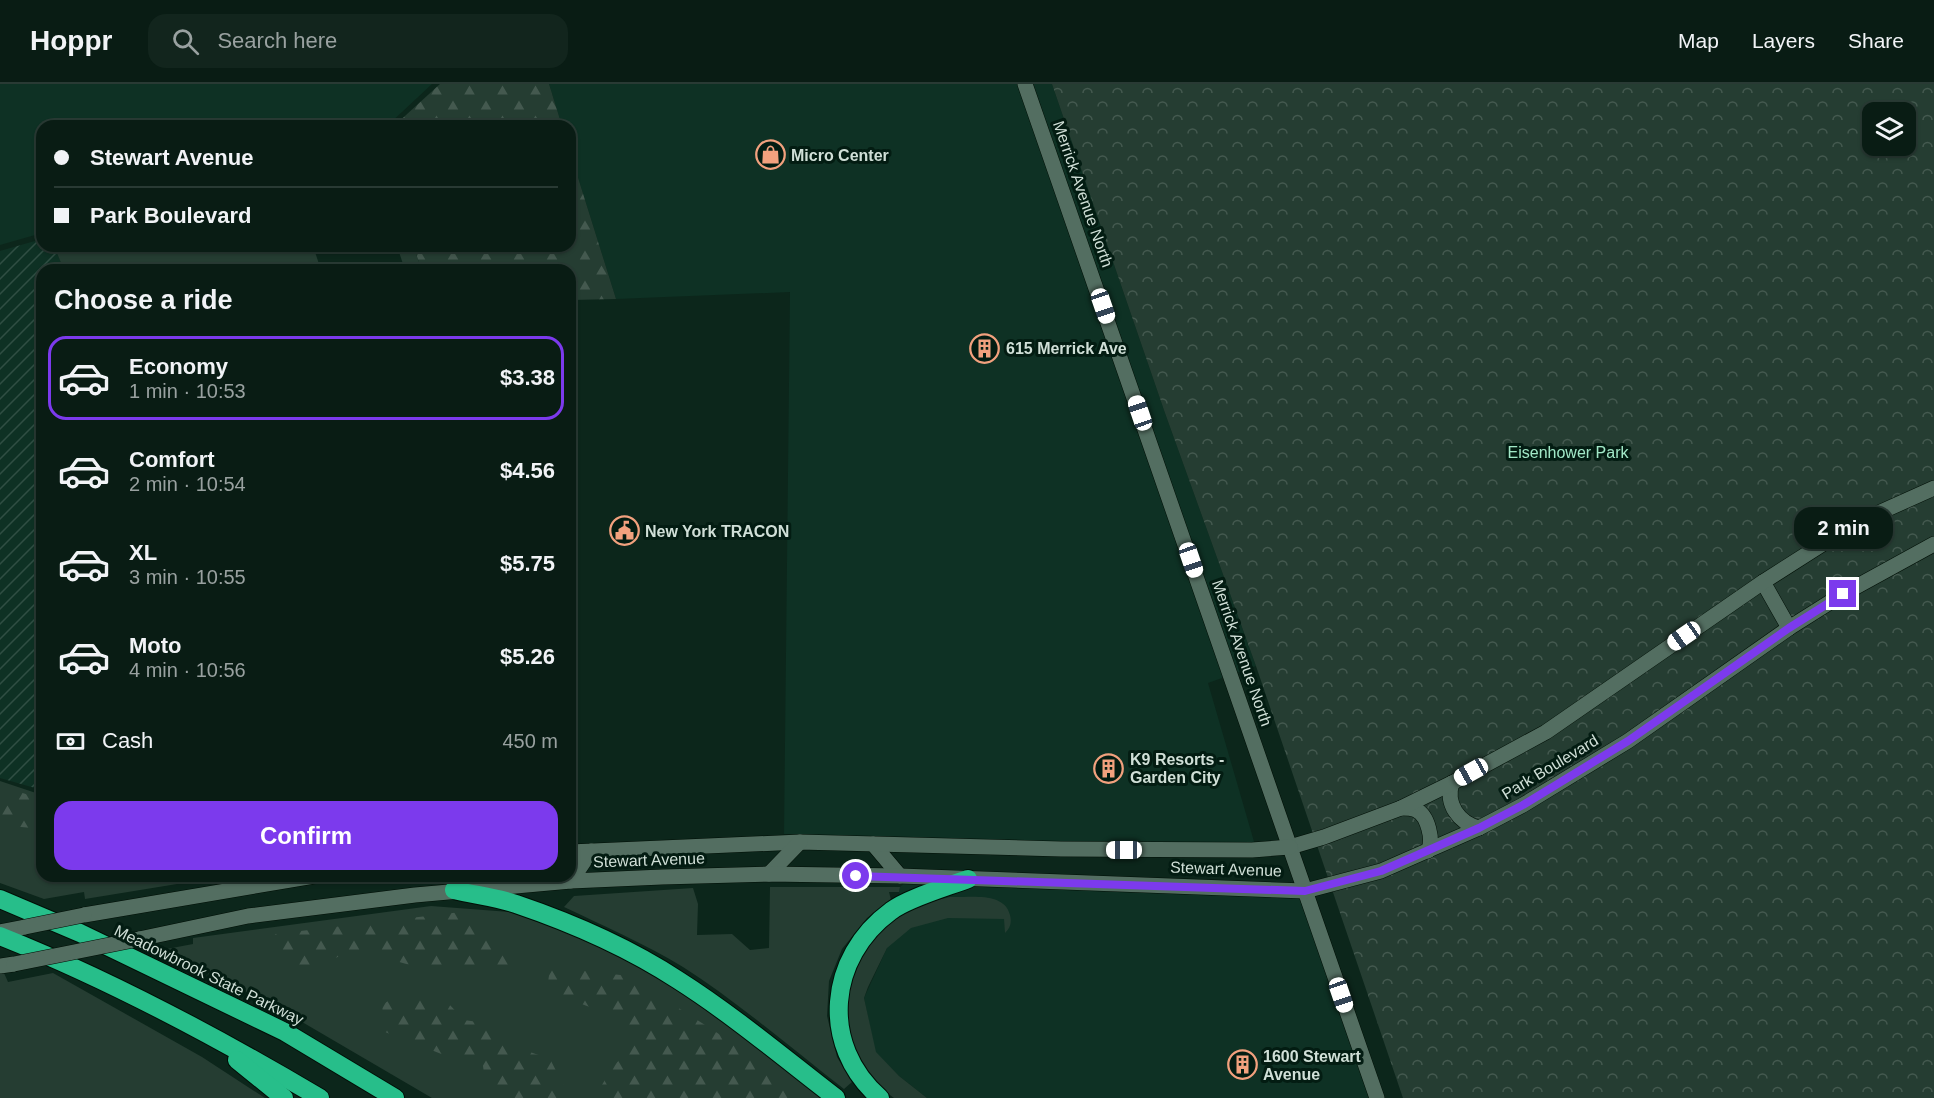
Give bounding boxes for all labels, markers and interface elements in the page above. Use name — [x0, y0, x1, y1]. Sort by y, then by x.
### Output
search box — [148, 14, 568, 68]
text: Hoppr — [30, 25, 112, 56]
icon: search — [169, 25, 202, 58]
text: Search here — [217, 28, 337, 53]
text: Map — [1678, 29, 1719, 52]
text: Layers — [1752, 29, 1815, 52]
text: Share — [1848, 29, 1904, 52]
map controls — [1862, 102, 1916, 156]
button: layers — [1862, 102, 1916, 156]
street label: Merrick Avenue North — [1050, 119, 1116, 269]
shop icon: Micro Center — [754, 139, 786, 171]
text: Stewart Avenue — [90, 145, 253, 170]
place label: Micro Center — [791, 147, 889, 164]
text: Park Boulevard — [90, 203, 251, 228]
text: Choose a ride — [54, 285, 233, 315]
car — [1089, 286, 1117, 326]
building icon: 615 Merrick Ave — [969, 332, 1001, 364]
place label: 615 Merrick Ave — [1006, 340, 1127, 357]
icon: car — [57, 351, 111, 405]
text: Economy — [129, 354, 228, 379]
text: $3.38 — [500, 365, 555, 390]
text: 1 min · 10:53 — [129, 380, 246, 402]
car — [1126, 393, 1154, 433]
icon: car — [57, 444, 111, 498]
park label: Eisenhower Park — [1508, 444, 1629, 461]
text: Comfort — [129, 447, 215, 472]
text: $4.56 — [500, 458, 555, 483]
text: 2 min · 10:54 — [129, 473, 246, 495]
callout: 2 min — [1794, 507, 1892, 549]
public building icon: New York TRACON — [608, 515, 640, 547]
text: 2 min — [1817, 517, 1870, 539]
place label: New York TRACON — [645, 523, 789, 540]
icon: car — [57, 537, 111, 591]
text: XL — [129, 540, 157, 565]
car — [1177, 540, 1205, 580]
text: $5.75 — [500, 551, 555, 576]
text: 3 min · 10:55 — [129, 566, 246, 588]
street label: Merrick Avenue North — [1209, 578, 1275, 728]
route end — [1829, 580, 1856, 607]
car — [1664, 618, 1704, 654]
icon: car — [57, 630, 111, 684]
text: Moto — [129, 633, 182, 658]
text: $5.26 — [500, 644, 555, 669]
text: 4 min · 10:56 — [129, 659, 246, 681]
icon: cash — [54, 725, 87, 758]
text: Cash — [102, 728, 153, 753]
text: 450 m — [502, 730, 558, 752]
street label: Park Boulevard — [1499, 732, 1601, 802]
place label: K9 Resorts - Garden City — [1130, 751, 1224, 786]
building icon: K9 Resorts - Garden City — [1093, 752, 1125, 784]
car — [1451, 755, 1491, 789]
button: Confirm — [54, 801, 558, 870]
car — [1106, 841, 1142, 859]
street label: Stewart Avenue — [593, 850, 705, 870]
street label: Stewart Avenue — [1170, 859, 1282, 879]
route start — [842, 862, 869, 889]
street label: Meadowbrook State Parkway — [112, 922, 306, 1028]
car — [1327, 975, 1355, 1015]
place label: 1600 Stewart Avenue — [1263, 1048, 1362, 1083]
building icon: 1600 Stewart Avenue — [1226, 1049, 1258, 1081]

